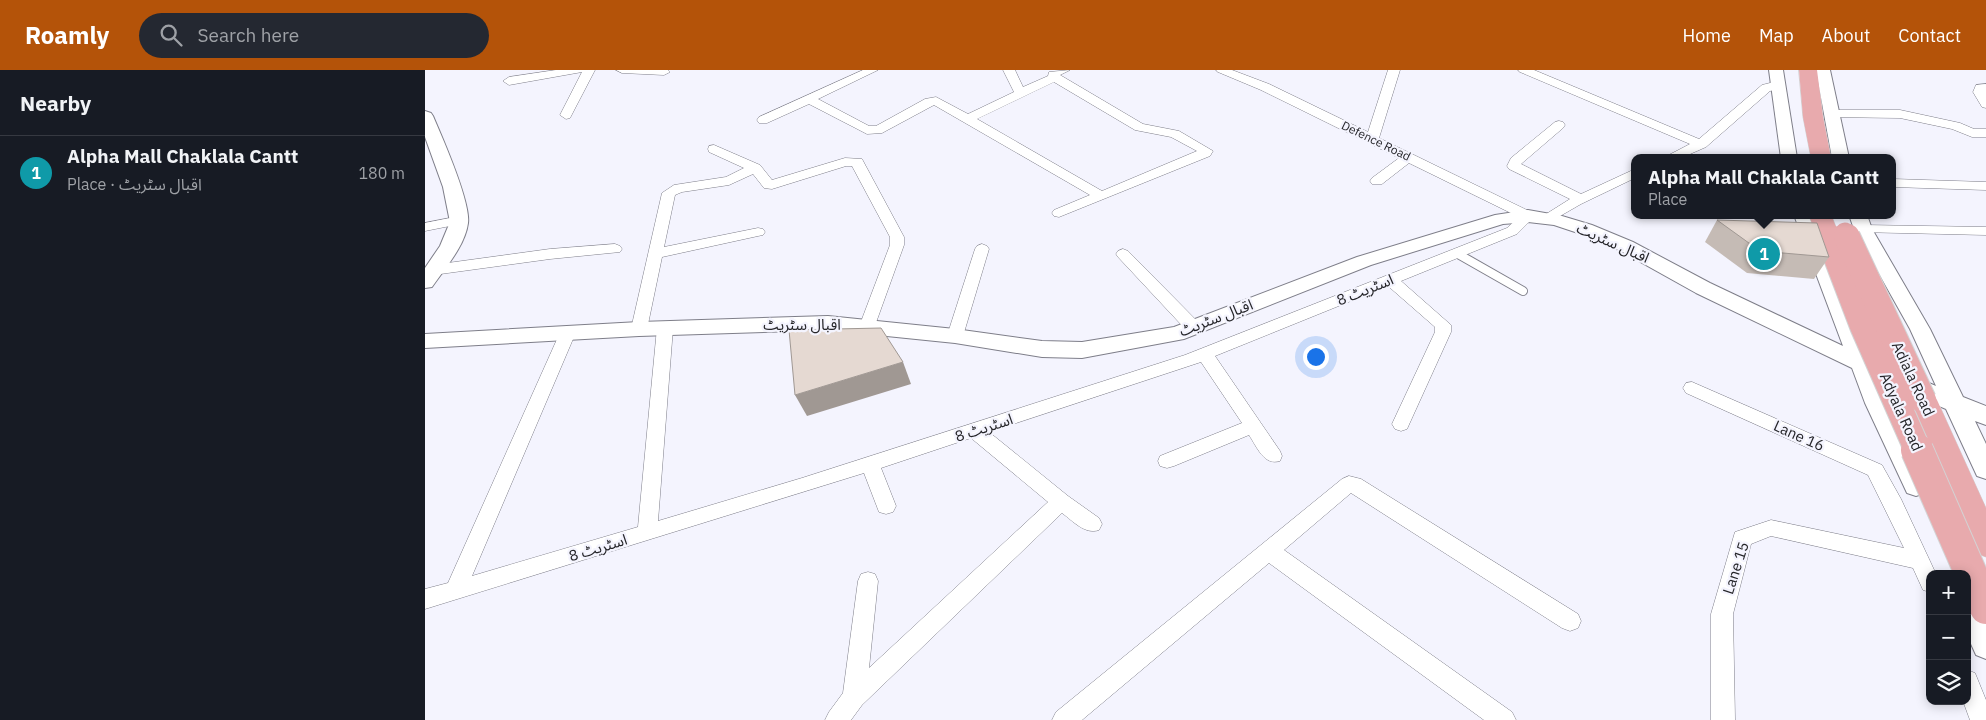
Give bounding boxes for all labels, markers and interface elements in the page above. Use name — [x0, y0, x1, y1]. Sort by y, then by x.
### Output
search box — [139, 13, 489, 58]
text: Roamly — [25, 19, 109, 51]
icon: search — [157, 21, 185, 49]
text: Search here — [197, 23, 299, 47]
text: Home — [1683, 24, 1731, 47]
text: Map — [1759, 24, 1794, 47]
text: About — [1822, 24, 1870, 47]
text: Contact — [1898, 24, 1961, 47]
text: Nearby — [20, 89, 91, 117]
street label: Defence Road — [1339, 117, 1413, 164]
text: Alpha Mall Chaklala Cantt — [67, 144, 298, 168]
popup — [1631, 154, 1896, 219]
text: 1 — [31, 163, 41, 183]
text: 180 m — [358, 163, 405, 183]
text: Alpha Mall Chaklala Cantt — [1648, 165, 1879, 189]
text: Place · اقبال سٹریٹ — [67, 174, 202, 194]
text: Place — [1648, 189, 1687, 209]
street label: اقبال سٹریٹ — [1574, 218, 1652, 267]
pin: 1 — [1748, 235, 1780, 273]
street label: اسٹریٹ 8 — [1334, 270, 1396, 310]
street label: اقبال سٹریٹ — [1176, 295, 1255, 340]
street label: اقبال سٹریٹ — [763, 315, 841, 334]
street label: Adiala Road — [1888, 338, 1939, 419]
your location — [1303, 344, 1329, 370]
street label: Adyala Road — [1876, 370, 1927, 454]
street label: اسٹریٹ 8 — [952, 409, 1015, 446]
street label: Lane 16 — [1771, 416, 1828, 455]
street label: اسٹریٹ 8 — [566, 530, 629, 565]
street label: Lane 15 — [1718, 539, 1753, 596]
map controls — [1926, 570, 1971, 705]
button: + — [1926, 570, 1971, 615]
button: − — [1926, 615, 1971, 660]
button: layers — [1926, 660, 1971, 705]

